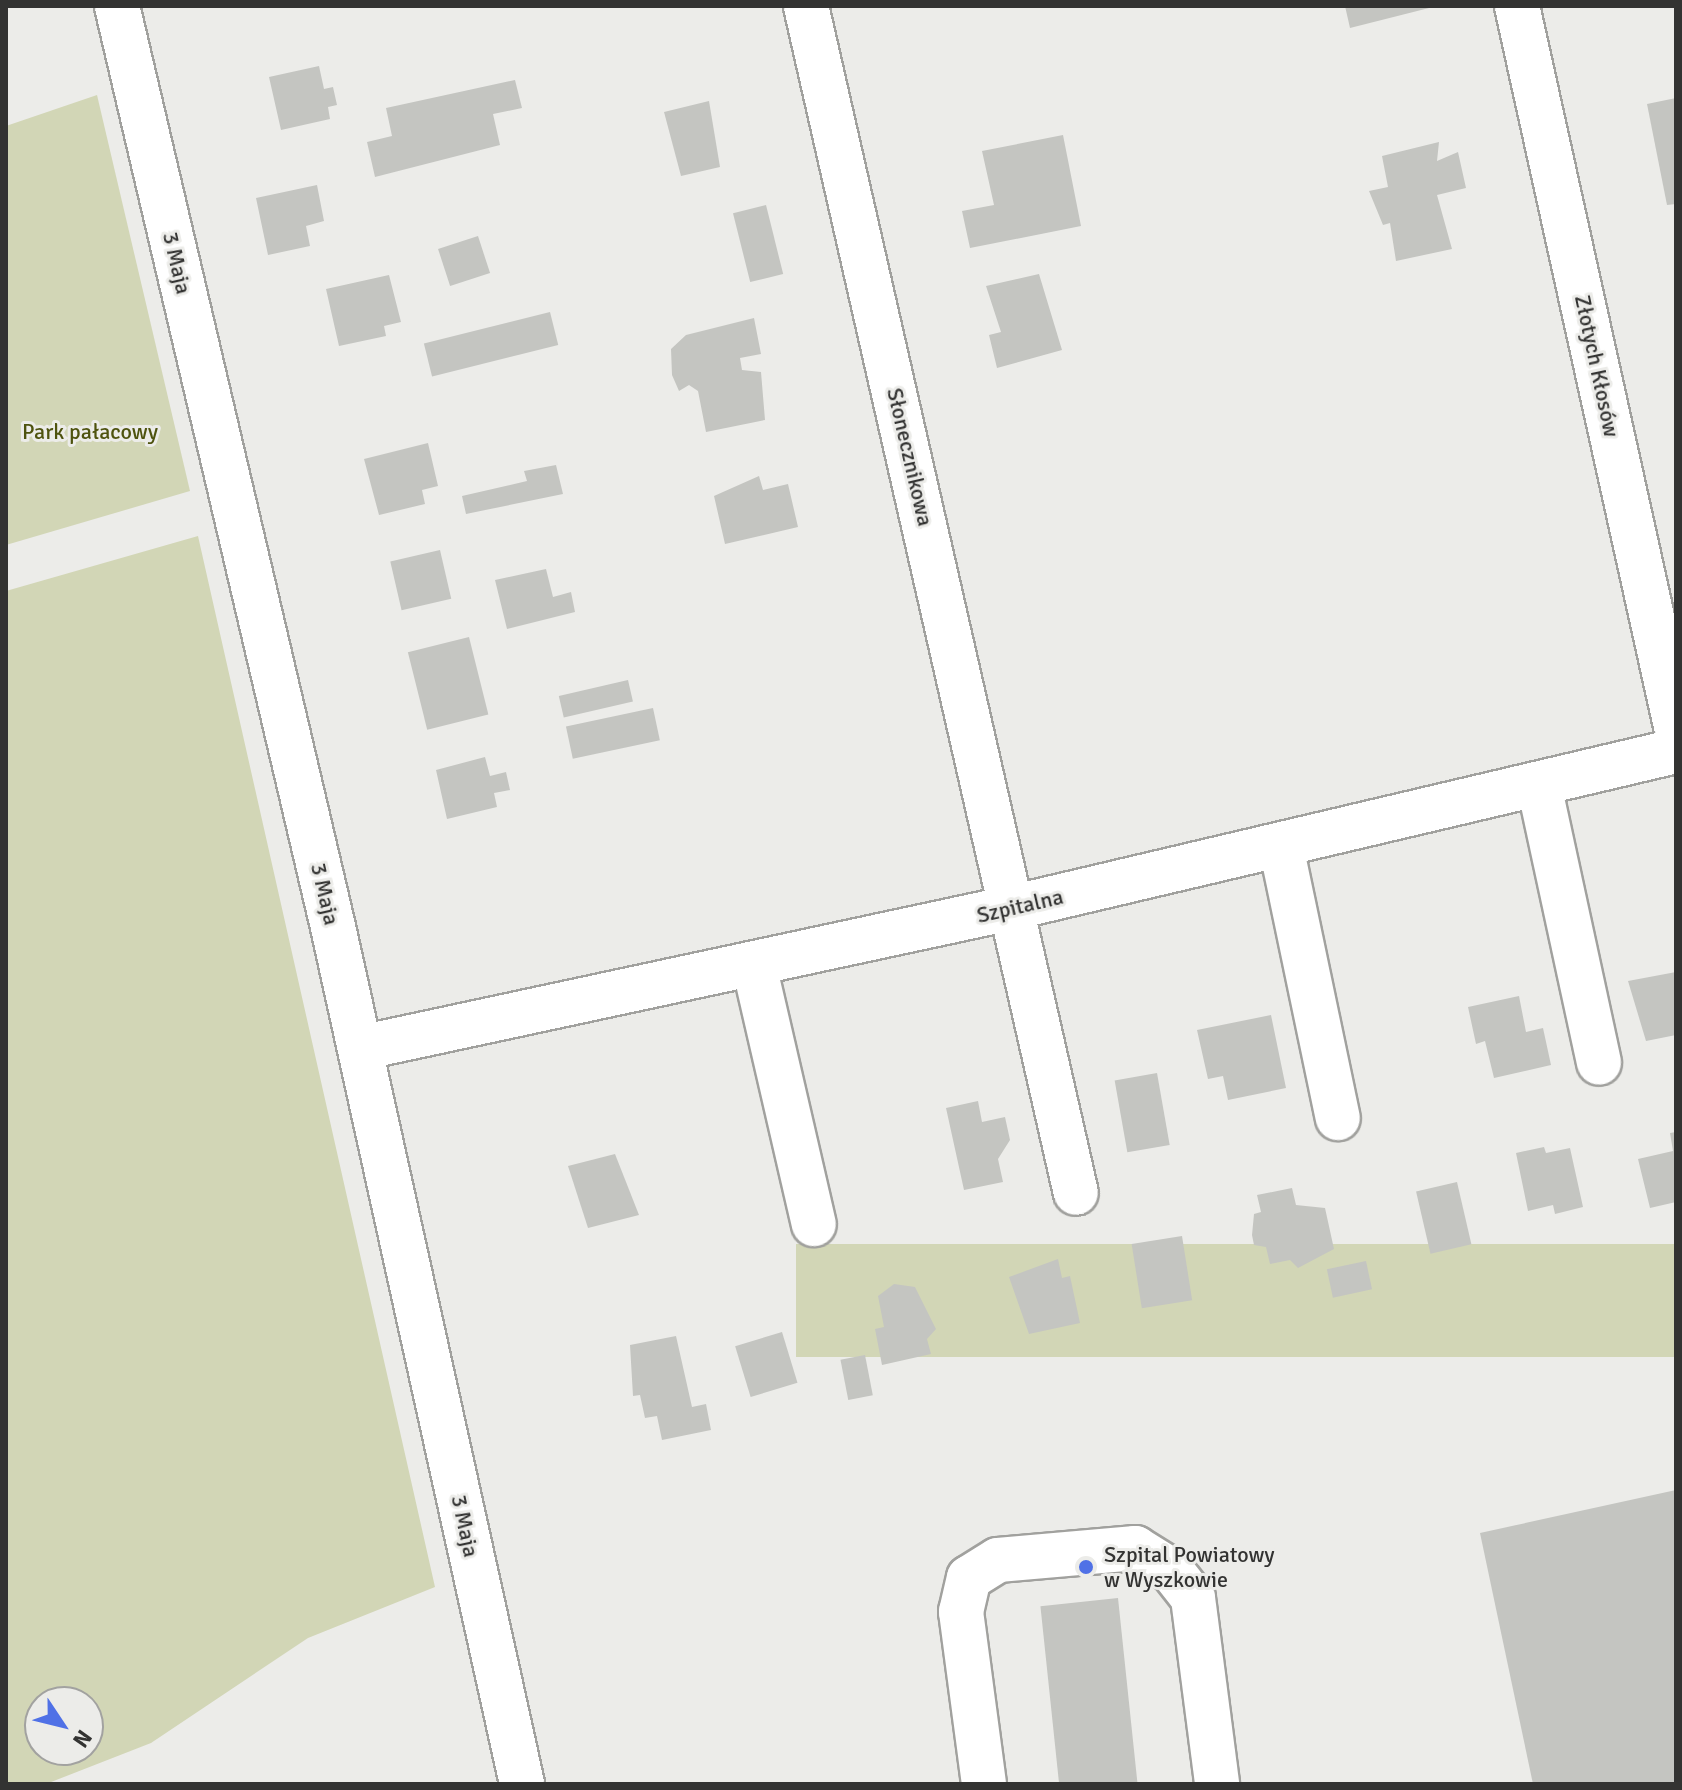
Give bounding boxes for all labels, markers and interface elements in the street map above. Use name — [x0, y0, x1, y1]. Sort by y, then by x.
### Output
street label: 3 Maja — [157, 229, 197, 297]
street label: Złotych Kłosów — [1569, 293, 1625, 439]
street label: Słonecznikowa — [881, 385, 939, 529]
park label: Park pałacowy — [22, 419, 158, 445]
street label: 3 Maja — [305, 860, 345, 928]
street label: Szpitalna — [974, 883, 1066, 929]
street label: 3 Maja — [446, 1492, 484, 1560]
place label: Szpital Powiatowy w Wyszkowie — [1104, 1541, 1275, 1592]
marker: Szpital Powiatowy w Wyszkowie — [1075, 1556, 1097, 1578]
north arrow — [24, 1686, 104, 1766]
text: N — [67, 1725, 98, 1753]

